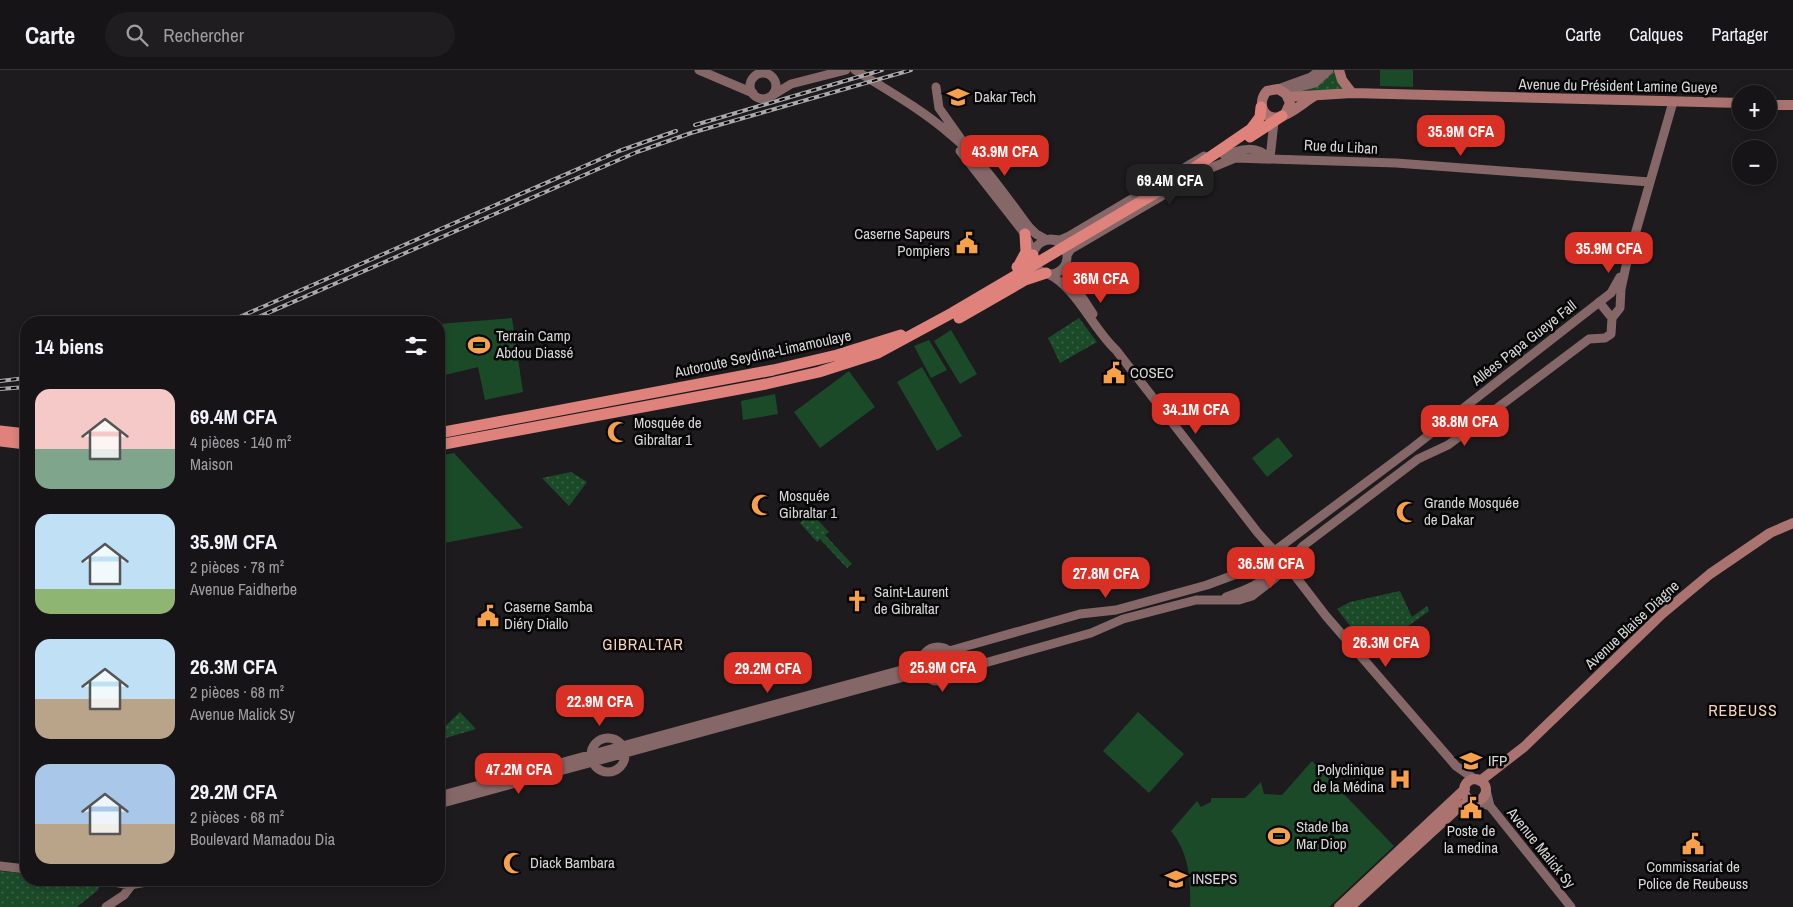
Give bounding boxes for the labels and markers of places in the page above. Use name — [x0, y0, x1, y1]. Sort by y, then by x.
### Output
school or university icon: Dakar Tech — [945, 84, 971, 110]
place label: Dakar Tech — [974, 86, 1036, 107]
pin: 35.9M CFA — [1404, 114, 1518, 157]
pin: 43.9M CFA — [948, 134, 1062, 177]
pin: 69.4M CFA — [1113, 164, 1227, 206]
place label: Caserne Sapeurs Pompiers — [854, 223, 950, 261]
public building icon: Caserne Sapeurs Pompiers — [954, 230, 980, 256]
pin: 35.9M CFA — [1552, 232, 1666, 274]
pin: 36M CFA — [1055, 262, 1147, 304]
place label: Terrain Camp Abdou Diassé — [495, 325, 573, 363]
sports icon: Terrain Camp Abdou Diassé — [466, 332, 492, 358]
public building icon: COSEC — [1101, 360, 1127, 386]
place label: COSEC — [1130, 362, 1174, 383]
pin: 34.1M CFA — [1139, 392, 1253, 435]
pin: 38.8M CFA — [1408, 404, 1522, 447]
place label: Mosquée de Gibraltar 1 — [634, 412, 702, 450]
mosque icon: Mosquée de Gibraltar 1 — [605, 419, 631, 445]
place label: Mosquée Gibraltar 1 — [779, 485, 837, 523]
mosque icon: Mosquée Gibraltar 1 — [749, 492, 775, 518]
place label: Grande Mosquée de Dakar — [1424, 492, 1519, 530]
mosque icon: Grande Mosquée de Dakar — [1394, 499, 1420, 525]
pin: 36.5M CFA — [1214, 546, 1328, 589]
pin: 27.8M CFA — [1049, 556, 1163, 599]
place label: Saint-Laurent de Gibraltar — [874, 581, 949, 619]
church icon: Saint-Laurent de Gibraltar — [844, 588, 870, 614]
place label: Caserne Samba Diéry Diallo — [504, 596, 593, 634]
public building icon: Caserne Samba Diéry Diallo — [475, 603, 501, 629]
pin: 26.3M CFA — [1329, 626, 1443, 668]
pin: 25.9M CFA — [886, 650, 1000, 693]
pin: 29.2M CFA — [711, 652, 825, 694]
pin: 22.9M CFA — [543, 684, 657, 727]
school or university icon: IFP — [1458, 748, 1484, 774]
place label: IFP — [1488, 750, 1507, 771]
pin: 47.2M CFA — [462, 752, 576, 795]
place label: Polyclinique de la Médina — [1313, 759, 1384, 797]
hospital icon: Polyclinique de la Médina — [1387, 766, 1413, 792]
public building icon: Poste de la medina — [1458, 795, 1484, 821]
place label: Stade Iba Mar Diop — [1296, 816, 1349, 854]
place label: Poste de la medina — [1444, 820, 1498, 858]
sports icon: Stade Iba Mar Diop — [1266, 823, 1292, 849]
public building icon: Commissariat de Police de Reubeuss — [1680, 831, 1706, 857]
mosque icon: Diack Bambara — [501, 850, 527, 876]
place label: Diack Bambara — [530, 852, 615, 873]
place label: Commissariat de Police de Reubeuss — [1638, 856, 1748, 894]
school or university icon: INSEPS — [1163, 866, 1189, 892]
place label: INSEPS — [1192, 868, 1237, 889]

